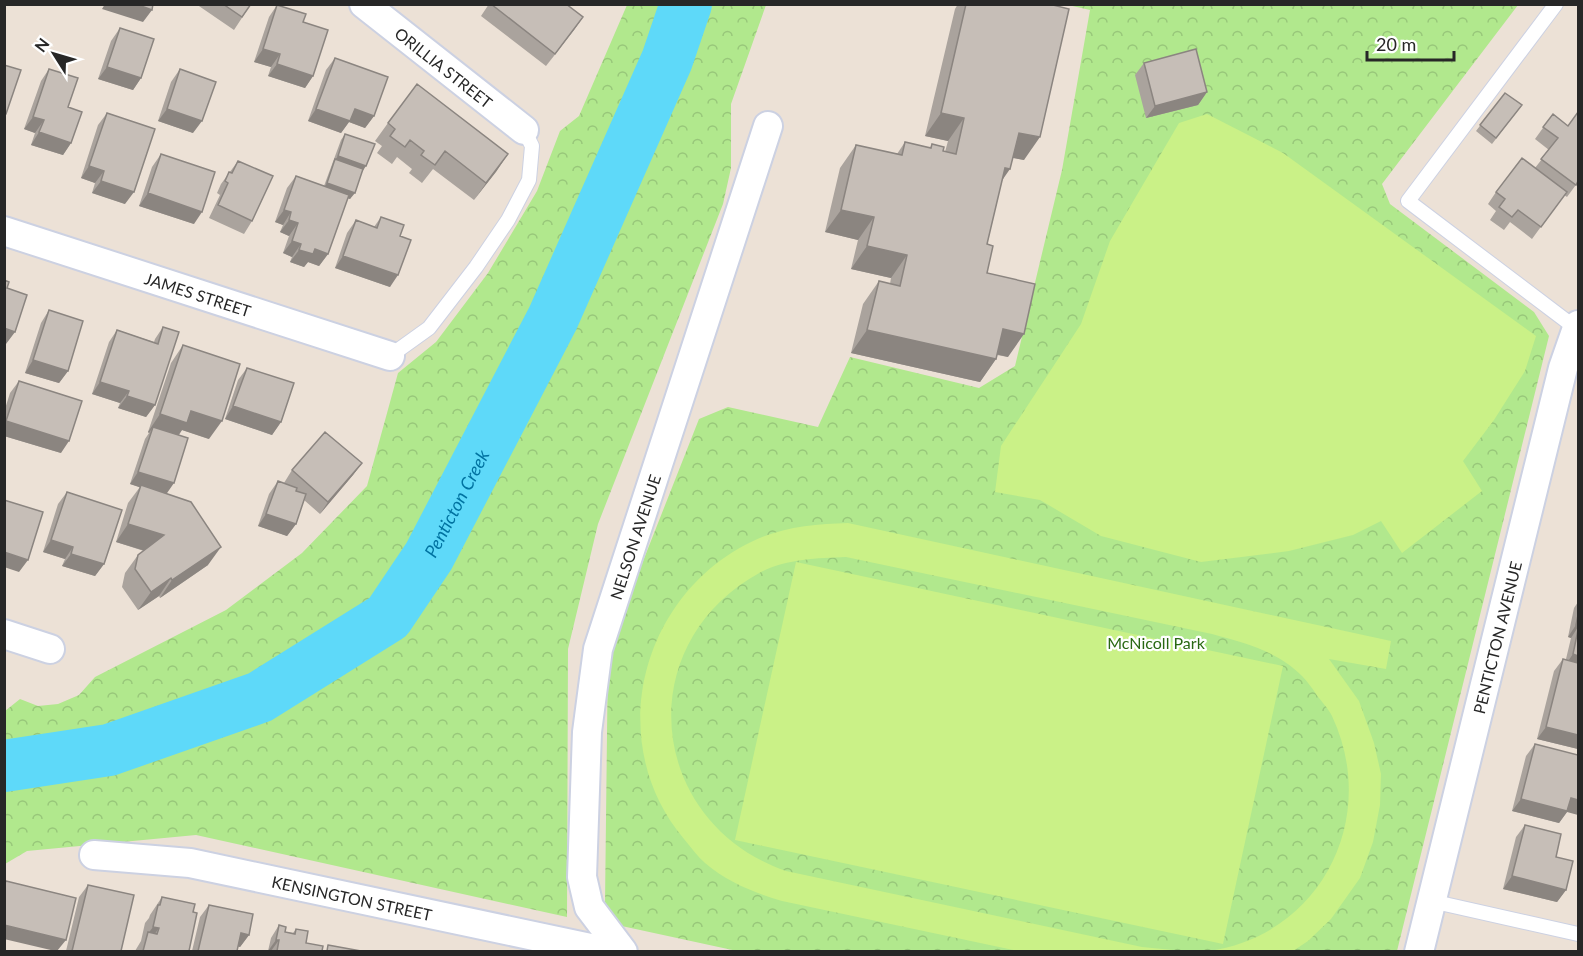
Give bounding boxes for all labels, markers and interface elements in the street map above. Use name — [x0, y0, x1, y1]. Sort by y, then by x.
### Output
street label: ORILLIA STREET — [392, 23, 497, 112]
north arrow — [24, 24, 84, 84]
scale bar — [1367, 24, 1454, 62]
text: 20 m — [1376, 33, 1416, 55]
text: N — [30, 34, 53, 55]
street label: JAMES STREET — [143, 268, 254, 320]
water label: Penticton Creek — [419, 445, 494, 561]
street label: NELSON AVENUE — [605, 472, 664, 602]
street label: PENTICTON AVENUE — [1469, 559, 1525, 716]
park label: McNicoll Park — [1107, 633, 1206, 652]
street label: KENSINGTON STREET — [270, 871, 434, 924]

